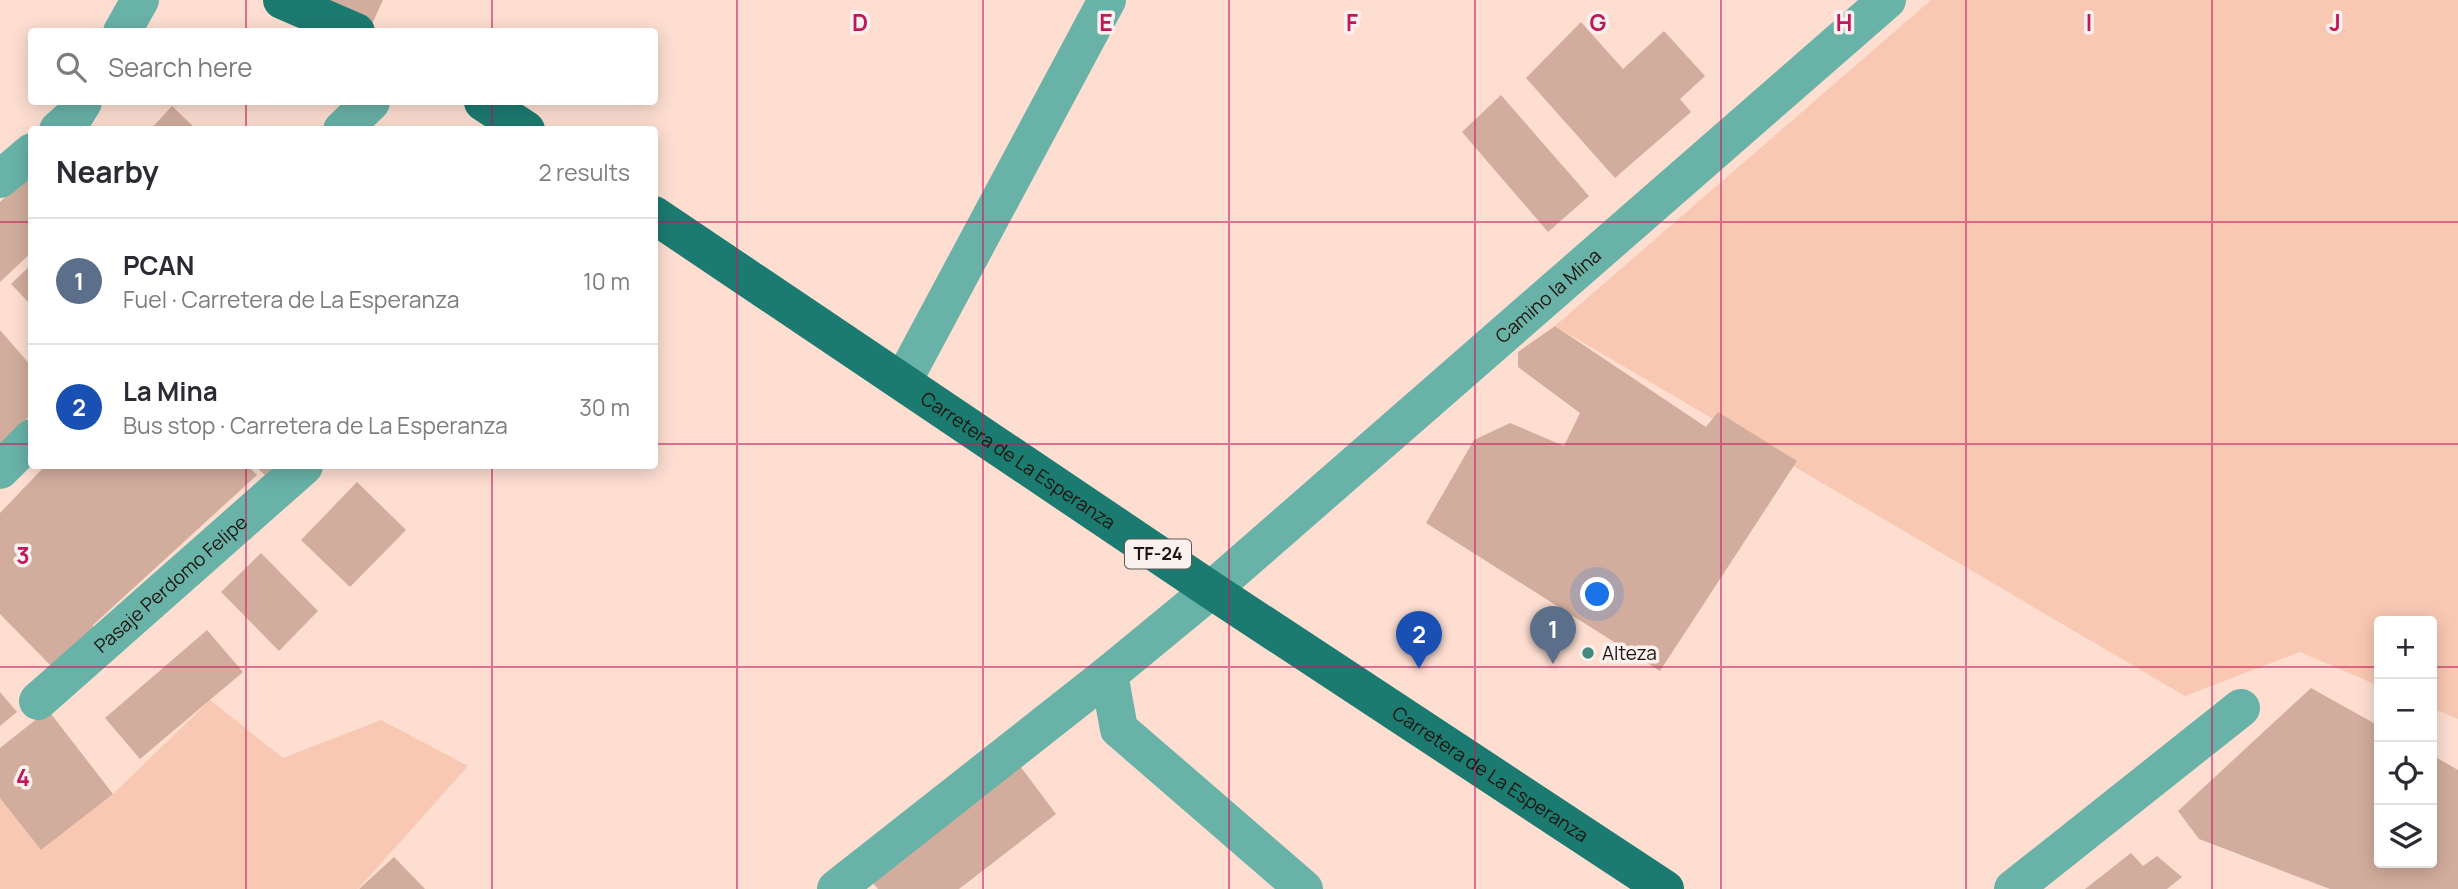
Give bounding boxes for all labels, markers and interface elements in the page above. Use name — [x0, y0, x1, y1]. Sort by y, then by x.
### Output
text: D — [852, 6, 868, 38]
text: E — [1099, 6, 1113, 38]
text: F — [1346, 6, 1358, 38]
text: G — [1590, 6, 1607, 38]
text: H — [1836, 6, 1852, 38]
text: I — [2086, 6, 2092, 38]
text: J — [2329, 6, 2341, 38]
search box — [28, 28, 658, 105]
icon: search — [52, 48, 90, 86]
text: Search here — [108, 49, 253, 85]
text: Nearby — [56, 151, 159, 192]
text: 2 results — [538, 156, 630, 188]
street label: Camino la Mina — [1490, 243, 1606, 349]
text: PCAN — [123, 247, 194, 283]
text: 1 — [74, 265, 84, 297]
text: 10 m — [583, 265, 630, 297]
text: Fuel · Carretera de La Esperanza — [123, 283, 459, 315]
text: La Mina — [123, 373, 218, 409]
street label: Carretera de La Esperanza — [916, 385, 1121, 535]
text: 2 — [72, 391, 86, 423]
text: 30 m — [579, 391, 630, 423]
text: Bus stop · Carretera de La Esperanza — [123, 409, 508, 441]
street label: Pasaje Perdomo Felipe — [88, 509, 253, 659]
text: 3 — [16, 539, 30, 571]
road number: TF-24 — [1125, 540, 1191, 568]
your location — [1580, 577, 1614, 611]
pin: 1 — [1530, 606, 1576, 664]
pin: 2 — [1396, 611, 1442, 669]
map controls — [2374, 616, 2437, 868]
button: + — [2374, 616, 2437, 679]
place label: Alteza — [1602, 640, 1657, 666]
marker: Alteza — [1580, 645, 1596, 661]
button: − — [2374, 679, 2437, 742]
street label: Carretera de La Esperanza — [1387, 700, 1594, 848]
button: locate — [2374, 742, 2437, 805]
text: 4 — [16, 761, 30, 793]
button: layers — [2374, 805, 2437, 868]

